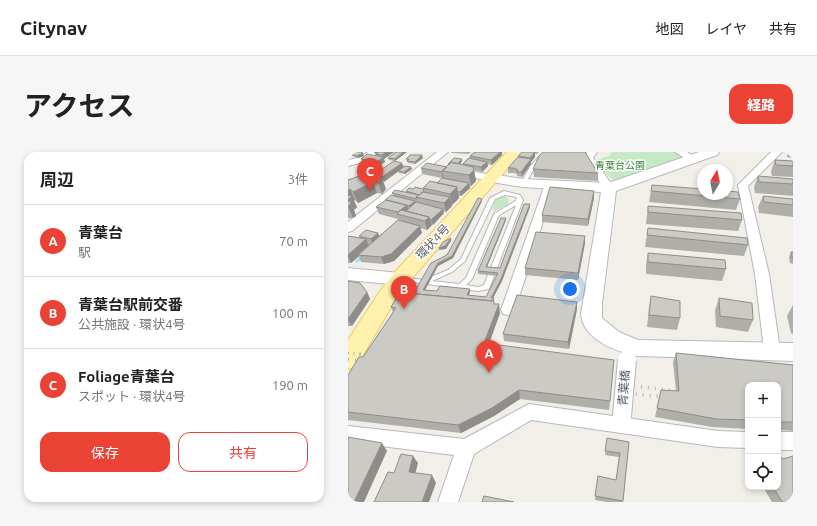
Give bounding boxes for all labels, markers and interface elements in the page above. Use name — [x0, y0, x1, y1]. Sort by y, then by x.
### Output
text: Citynav — [20, 17, 87, 39]
text: 地図 — [655, 21, 683, 37]
text: レイヤ — [705, 21, 747, 37]
text: 共有 — [769, 21, 797, 37]
button: 経路 — [729, 84, 793, 124]
text: アクセス — [24, 90, 135, 121]
pin: C — [357, 158, 383, 191]
park label: 青葉台公園 — [595, 160, 645, 171]
north arrow — [697, 164, 733, 200]
text: 周辺 — [40, 170, 74, 189]
text: 3件 — [288, 172, 308, 186]
street label: 環状4号 — [413, 222, 452, 262]
text: 青葉台 — [78, 224, 123, 241]
text: A — [48, 234, 58, 248]
text: 70 m — [279, 234, 308, 248]
text: 駅 — [78, 245, 91, 259]
pin: B — [391, 276, 417, 309]
your location — [560, 279, 580, 299]
text: 青葉台駅前交番 — [78, 296, 183, 313]
text: B — [49, 306, 57, 320]
text: 100 m — [272, 306, 308, 320]
text: 公共施設 · 環状4号 — [78, 317, 185, 331]
pin: A — [476, 340, 502, 373]
text: Foliage青葉台 — [78, 368, 175, 385]
street label: 青葉橋 — [615, 369, 632, 406]
text: C — [49, 378, 57, 392]
text: 190 m — [272, 378, 308, 392]
map controls — [745, 382, 781, 490]
button: + — [745, 382, 781, 418]
text: スポット · 環状4号 — [78, 389, 185, 403]
button: − — [745, 418, 781, 454]
button: 保存 — [40, 432, 170, 472]
button: 共有 — [178, 432, 308, 472]
button: locate — [745, 454, 781, 490]

